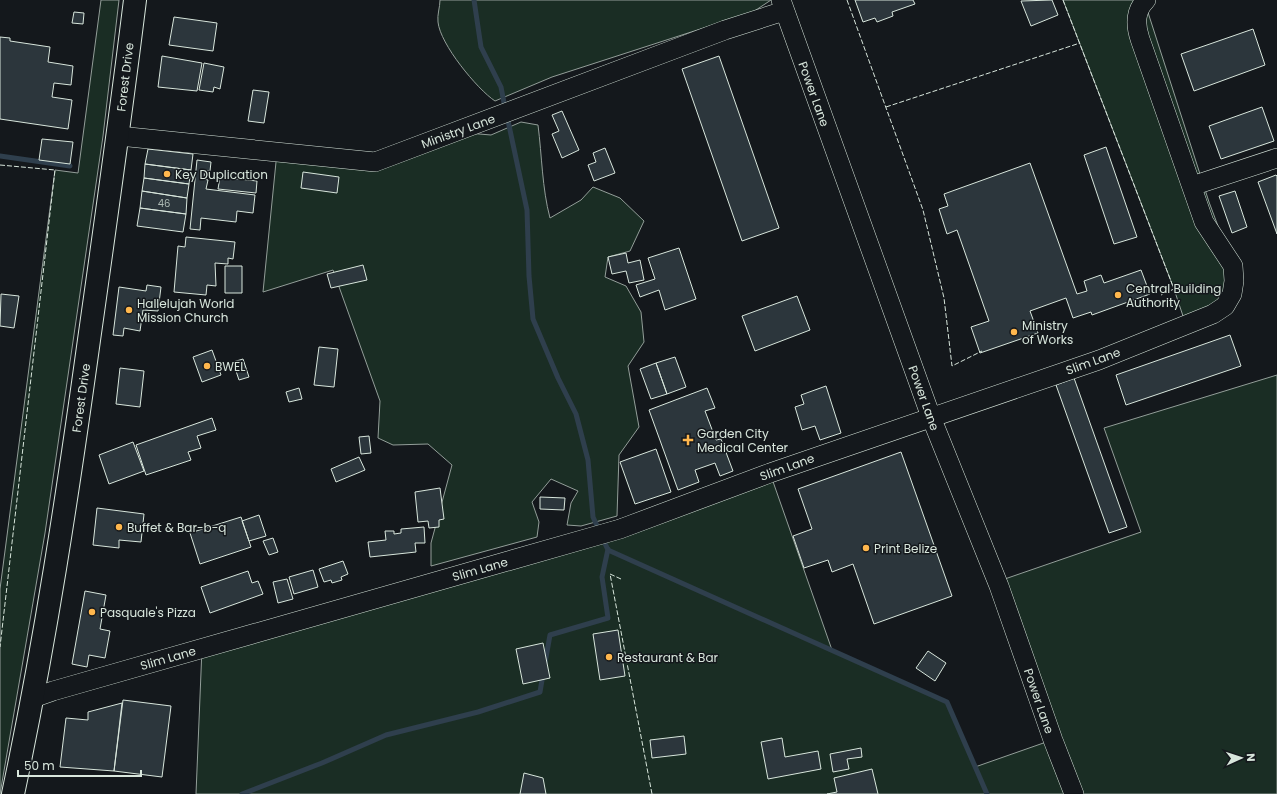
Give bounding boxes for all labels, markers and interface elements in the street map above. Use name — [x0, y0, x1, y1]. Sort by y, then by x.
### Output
street label: Forest Drive — [112, 41, 138, 113]
street label: Power Lane — [794, 59, 834, 129]
street label: Ministry Lane — [419, 110, 497, 152]
place label: Key Duplication — [175, 166, 268, 183]
marker: Key Duplication — [162, 169, 172, 179]
house number: 46 — [158, 196, 170, 211]
place label: Central Building Authority — [1126, 280, 1221, 311]
marker: Central Building Authority — [1113, 290, 1123, 300]
place label: Hallelujah World Mission Church — [137, 295, 234, 326]
marker: Hallelujah World Mission Church — [124, 305, 134, 315]
place label: Ministry of Works — [1022, 317, 1073, 348]
marker: Ministry of Works — [1009, 327, 1019, 337]
street label: Slim Lane — [1063, 343, 1123, 379]
place label: BWEL — [215, 358, 245, 375]
marker: BWEL — [202, 361, 212, 371]
street label: Forest Drive — [68, 362, 94, 434]
street label: Power Lane — [904, 363, 944, 433]
place label: Garden City Medical Center — [697, 425, 789, 456]
marker: Garden City Medical Center — [682, 434, 694, 446]
street label: Slim Lane — [757, 449, 817, 485]
place label: Buffet & Bar-b-q — [127, 519, 226, 536]
marker: Buffet & Bar-b-q — [114, 522, 124, 532]
place label: Print Belize — [874, 540, 937, 557]
marker: Print Belize — [861, 543, 871, 553]
street label: Slim Lane — [450, 553, 510, 585]
place label: Pasquale's Pizza — [100, 604, 196, 621]
marker: Pasquale's Pizza — [87, 607, 97, 617]
street label: Slim Lane — [138, 642, 198, 674]
place label: Restaurant & Bar — [617, 649, 719, 666]
marker: Restaurant & Bar — [604, 652, 614, 662]
street label: Power Lane — [1020, 666, 1058, 736]
north arrow — [1221, 738, 1261, 778]
scale bar — [18, 752, 141, 778]
text: N — [1243, 753, 1259, 762]
text: 50 m — [24, 757, 55, 774]

